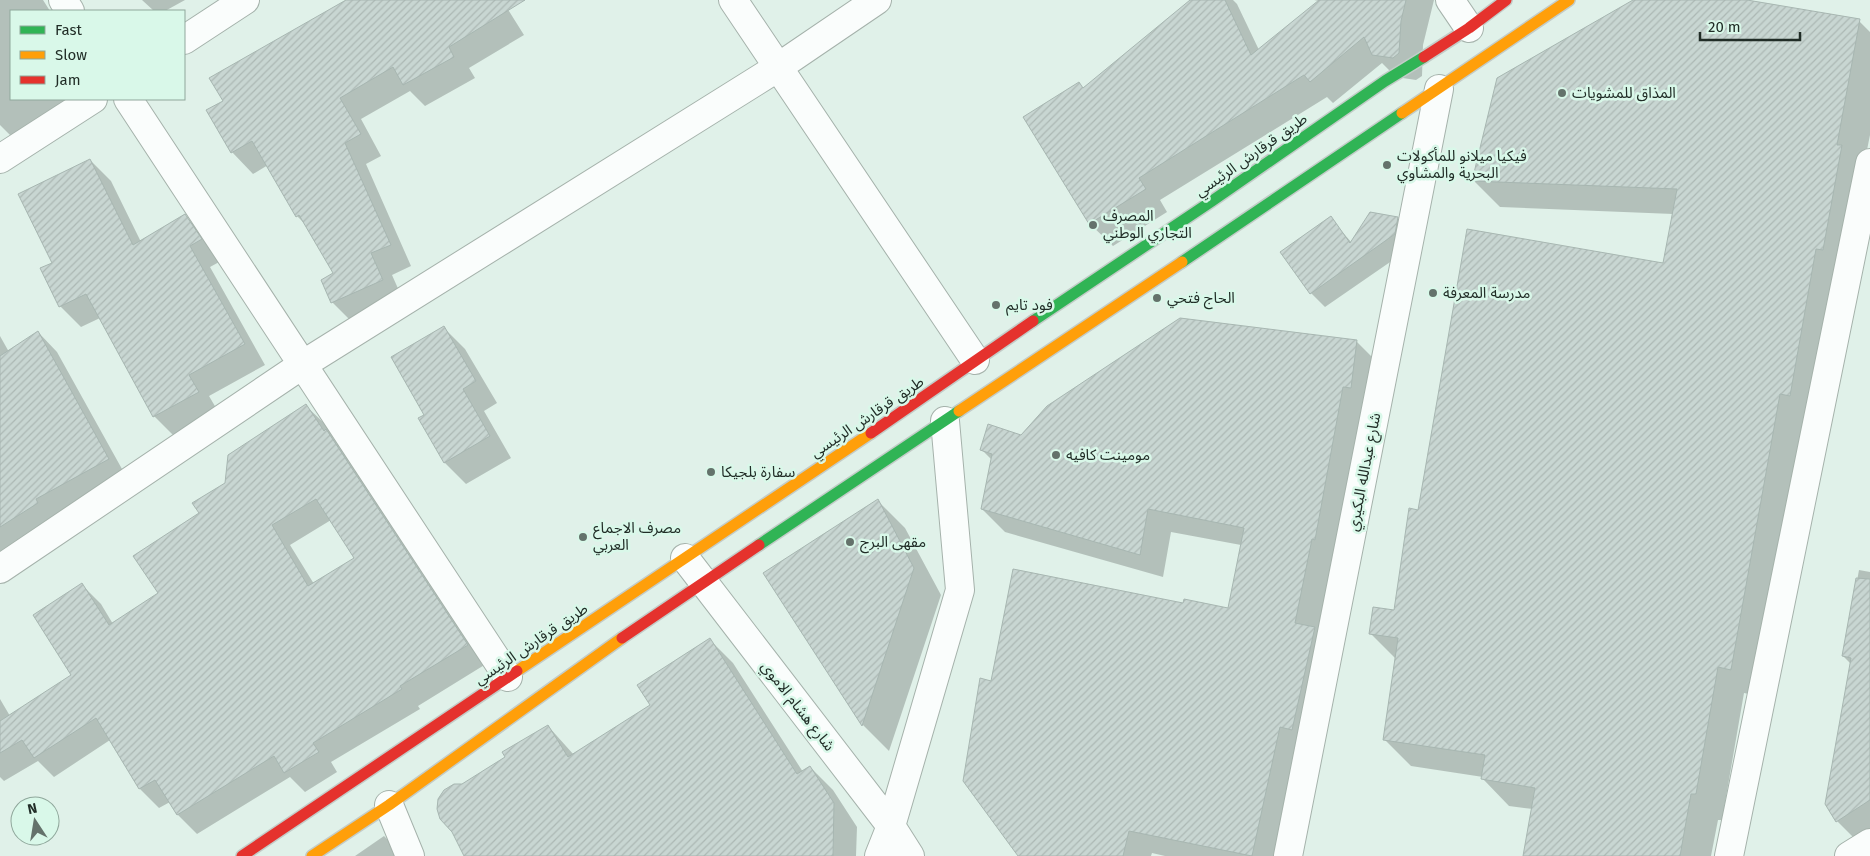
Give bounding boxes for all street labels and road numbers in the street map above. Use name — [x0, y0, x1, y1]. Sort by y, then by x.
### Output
street label: طريق قرقارش الرئيسي — [1191, 109, 1312, 203]
street label: طريق قرقارش الرئيسي — [807, 372, 929, 464]
street label: شارع عبدالله البكيري — [1344, 411, 1387, 533]
street label: طريق قرقارش الرئيسي — [471, 599, 593, 691]
street label: شارع هشام الاموي — [755, 658, 839, 756]

